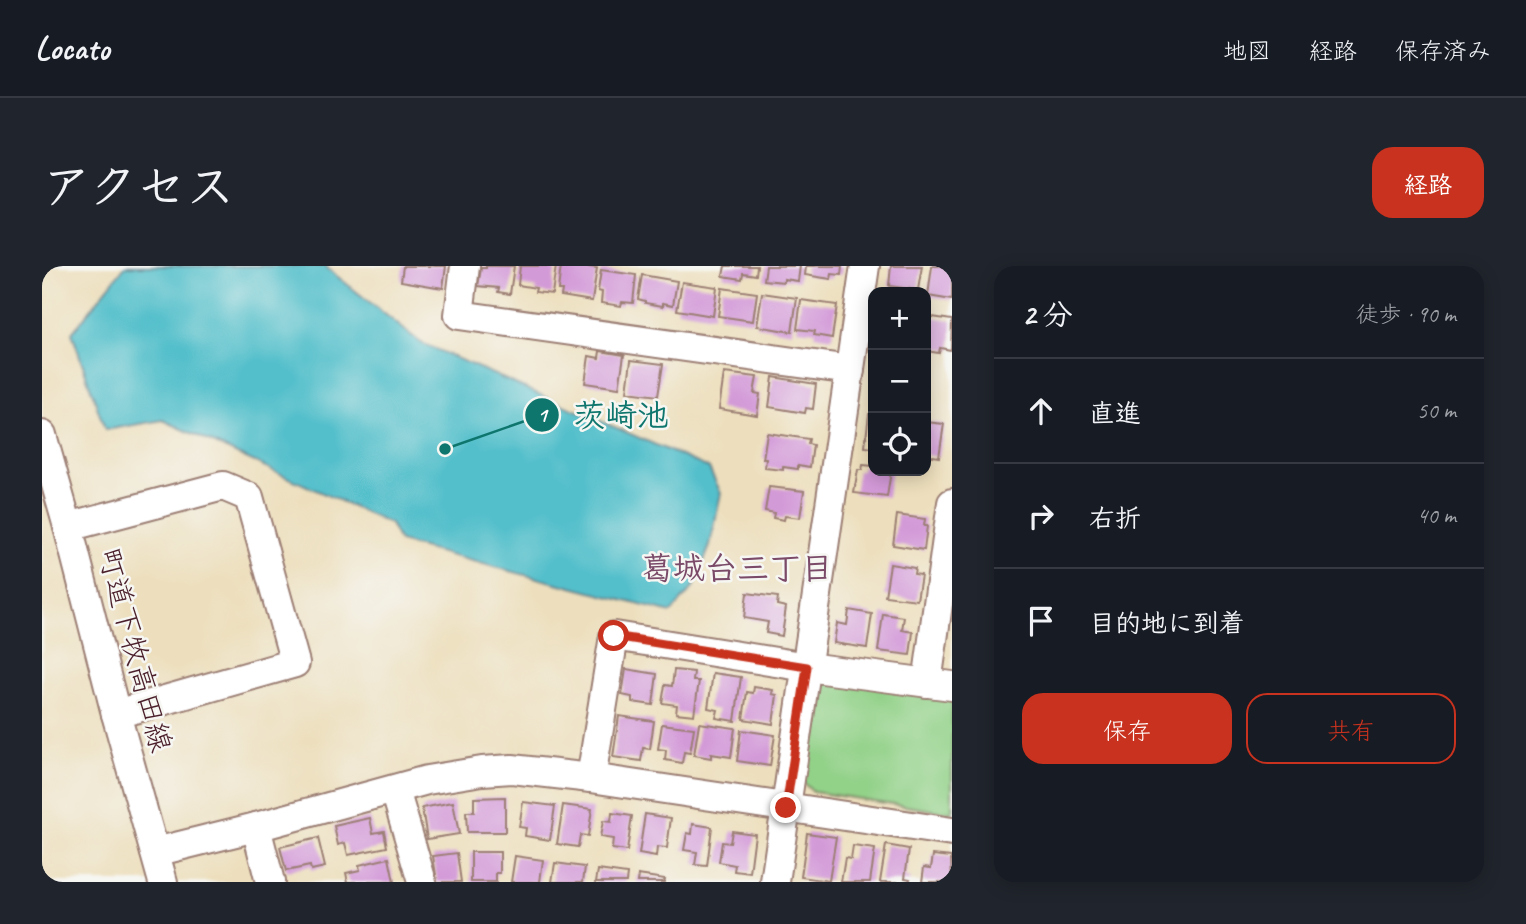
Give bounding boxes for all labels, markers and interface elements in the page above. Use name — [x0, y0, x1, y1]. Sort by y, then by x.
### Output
text: Locato — [35, 27, 109, 69]
text: 地図 — [1223, 36, 1271, 66]
text: 経路 — [1309, 36, 1357, 66]
text: 保存済み — [1395, 36, 1491, 66]
button: 経路 — [1372, 147, 1484, 218]
text: アクセス — [42, 156, 235, 218]
map controls — [868, 287, 931, 476]
button: + — [868, 287, 931, 350]
text: 2 分 — [1022, 296, 1073, 334]
text: 徒歩 · 90 m — [1355, 300, 1456, 329]
button: − — [868, 350, 931, 413]
callout: 茨崎池 — [524, 388, 683, 441]
icon: ahead — [1022, 392, 1060, 430]
text: 茨崎池 — [573, 395, 669, 436]
text: 50 m — [1417, 396, 1456, 425]
text: 直進 — [1089, 397, 1141, 430]
text: 1 — [537, 402, 549, 428]
button: locate — [868, 413, 931, 476]
icon: right — [1022, 497, 1060, 535]
text: 40 m — [1417, 501, 1456, 530]
text: 右折 — [1089, 502, 1141, 535]
street label: 町道下牧高田線 — [89, 544, 181, 756]
district label: 葛城台三丁目 — [641, 548, 833, 589]
icon: arrive — [1022, 602, 1060, 640]
text: 目的地に到着 — [1089, 607, 1245, 640]
route start — [598, 620, 629, 651]
button: 保存 — [1022, 693, 1232, 764]
button: 共有 — [1246, 693, 1456, 764]
route end — [770, 792, 801, 823]

